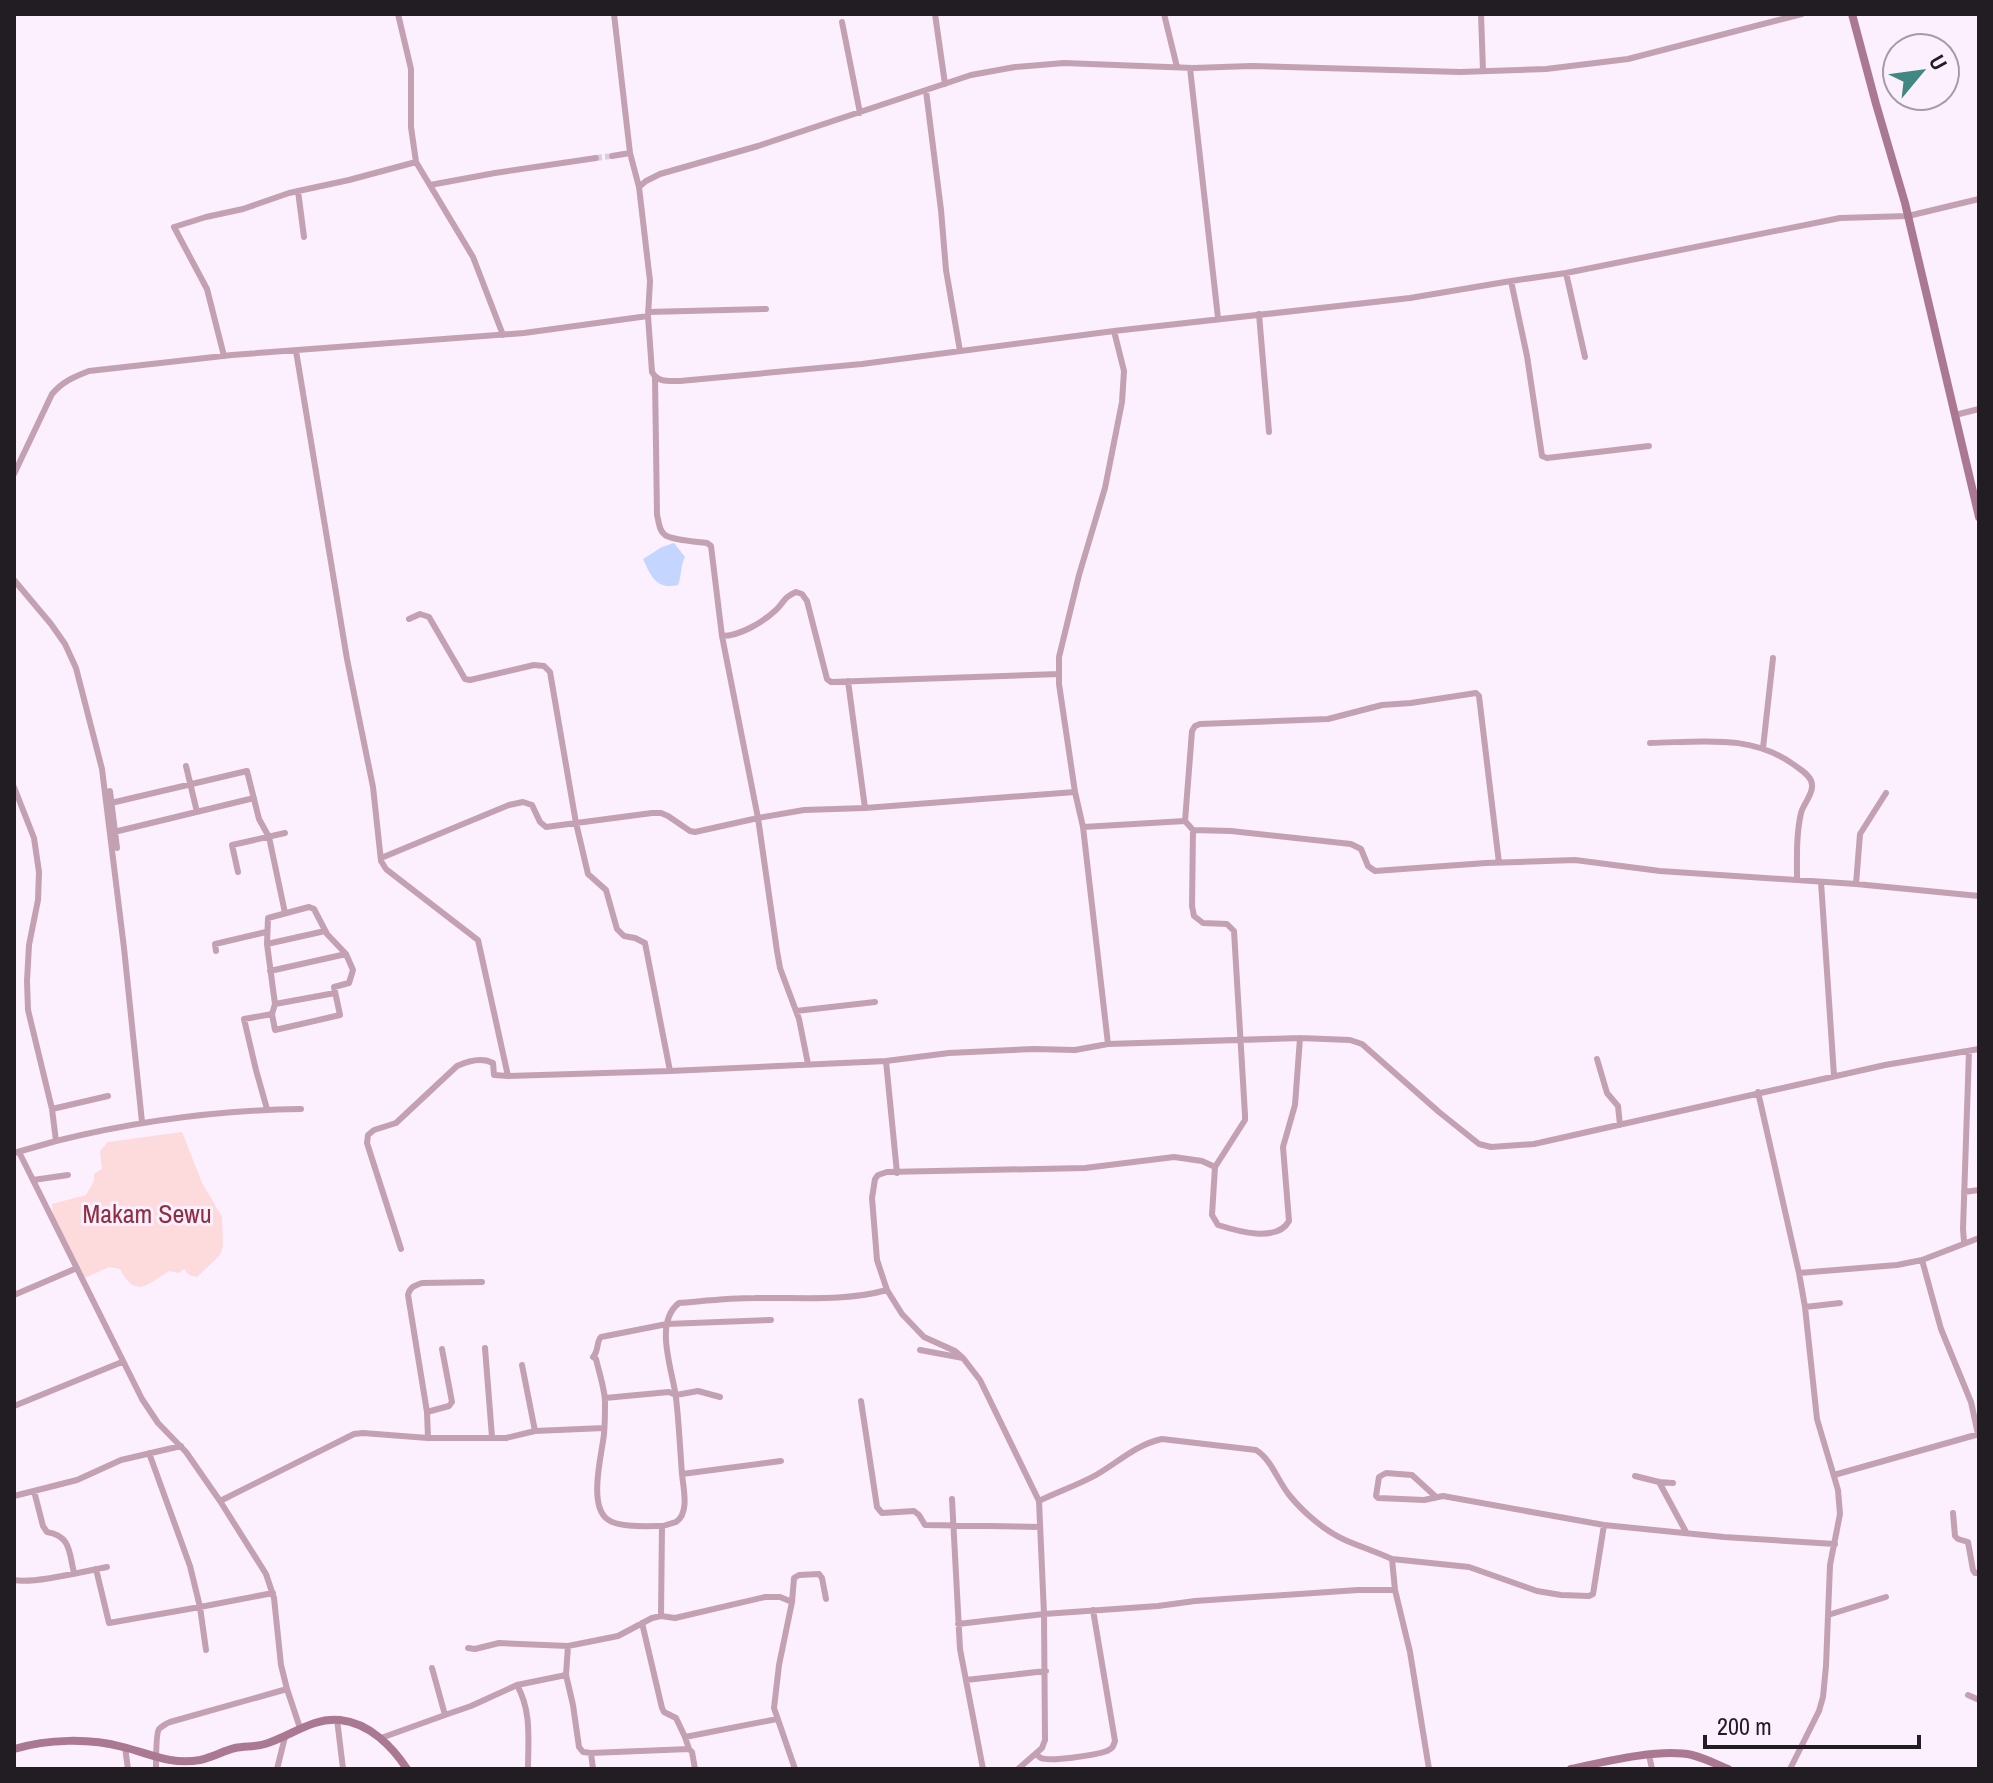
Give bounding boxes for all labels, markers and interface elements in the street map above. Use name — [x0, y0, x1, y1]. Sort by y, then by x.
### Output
north arrow — [1881, 32, 1961, 112]
text: U — [1922, 49, 1955, 75]
park label: Makam Sewu — [82, 1196, 212, 1231]
scale bar — [1705, 1699, 1919, 1749]
text: 200 m — [1717, 1710, 1772, 1742]

